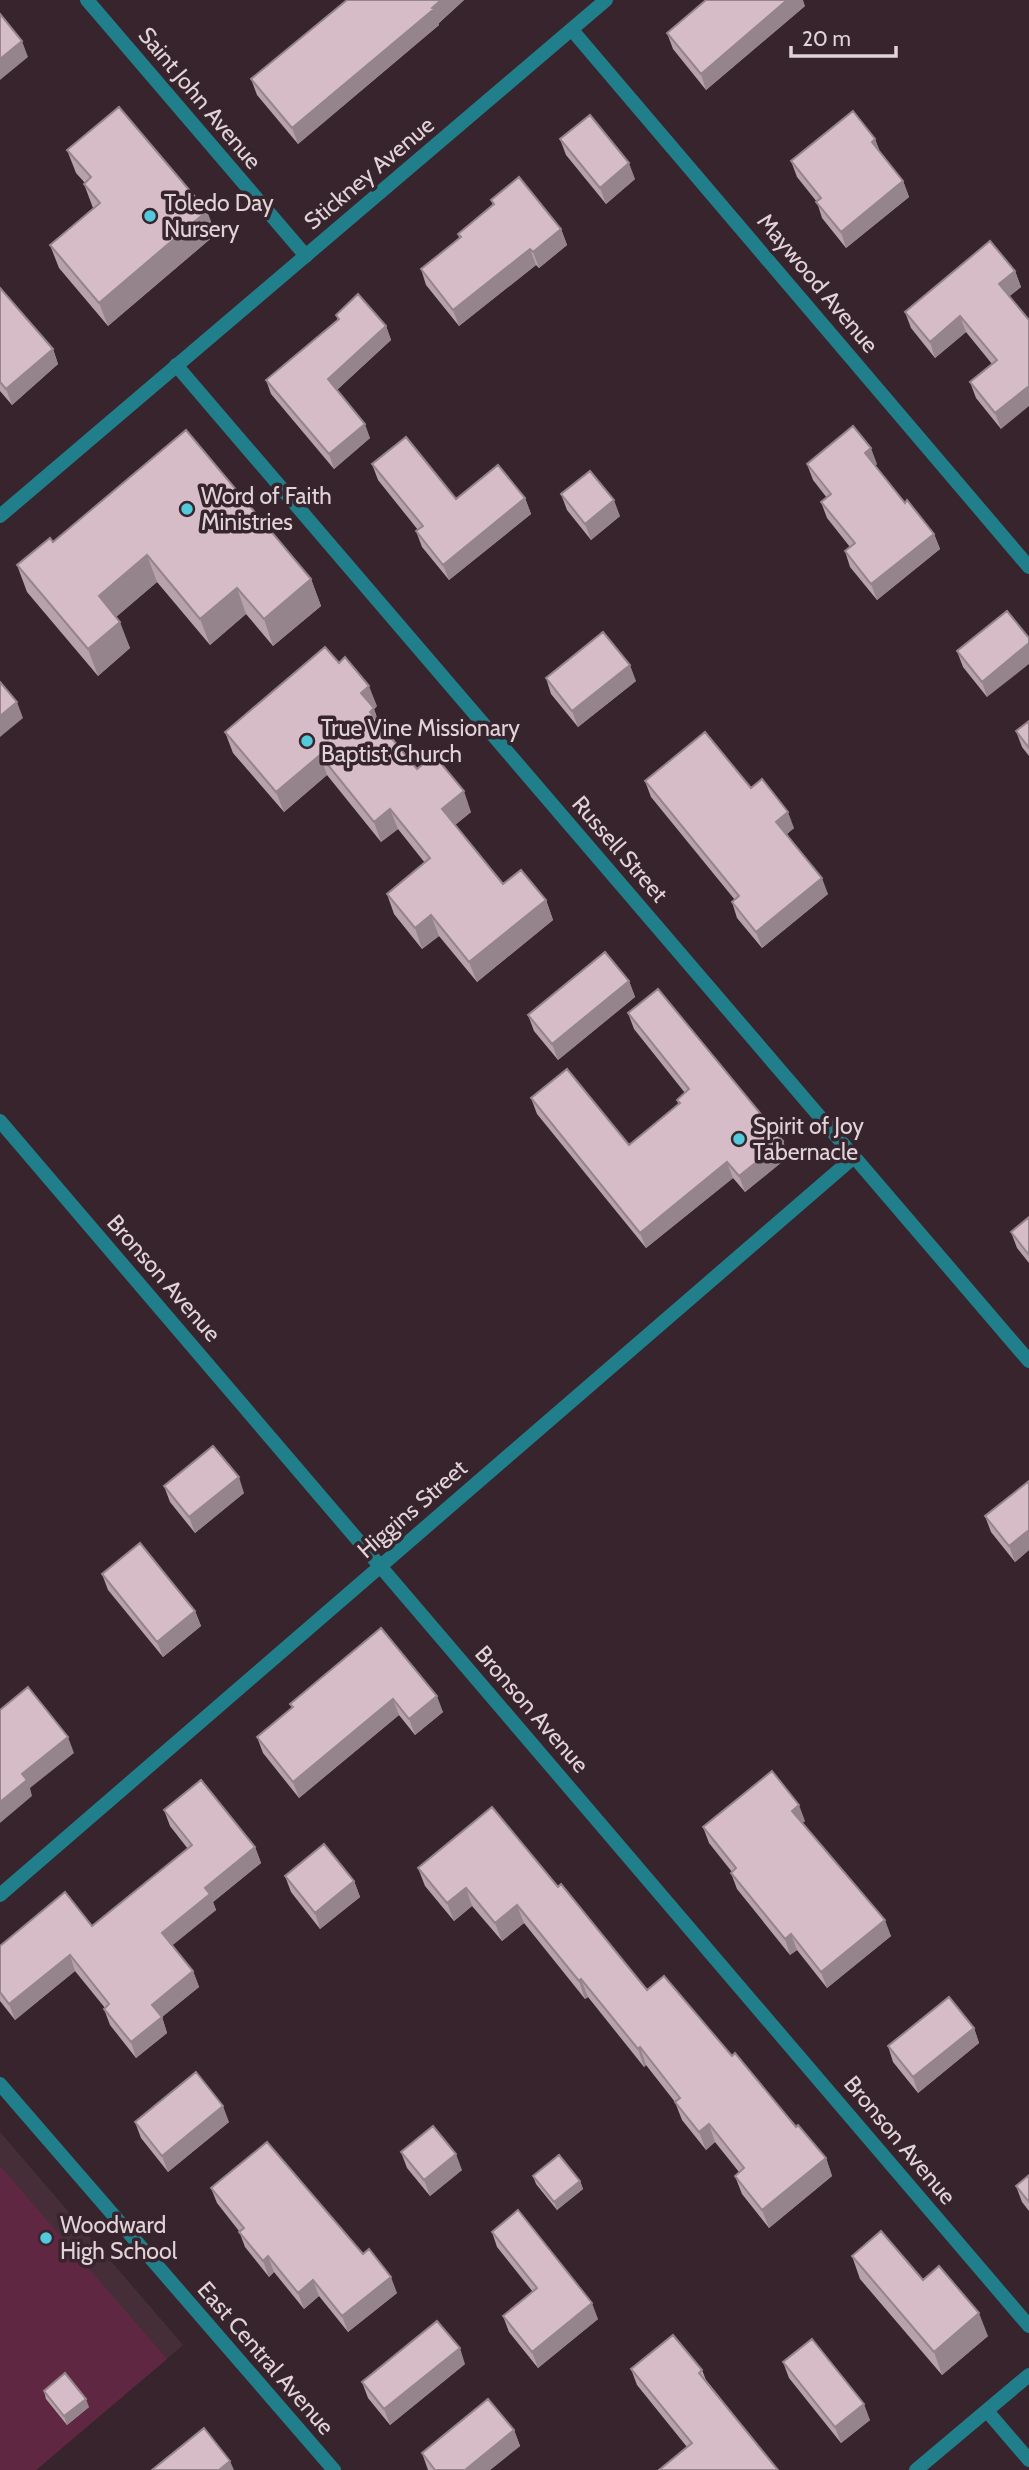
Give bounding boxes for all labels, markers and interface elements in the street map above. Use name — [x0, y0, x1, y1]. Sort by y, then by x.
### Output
scale bar — [791, 14, 896, 58]
street label: Saint John Avenue — [133, 21, 268, 175]
text: 20 m — [802, 26, 851, 51]
street label: Stickney Avenue — [298, 110, 440, 235]
place label: Toledo Day Nursery — [164, 189, 274, 243]
marker: Toledo Day Nursery — [142, 208, 158, 224]
street label: Maywood Avenue — [752, 208, 885, 359]
place label: Word of Faith Ministries — [201, 482, 332, 536]
marker: Word of Faith Ministries — [179, 501, 195, 517]
place label: True Vine Missionary Baptist Church — [321, 714, 520, 768]
marker: True Vine Missionary Baptist Church — [299, 733, 315, 749]
street label: Russell Street — [566, 790, 674, 908]
place label: Spirit of Joy Tabernacle — [753, 1112, 864, 1166]
marker: Spirit of Joy Tabernacle — [731, 1131, 747, 1147]
street label: Bronson Avenue — [101, 1209, 227, 1347]
street label: Higgins Street — [352, 1454, 473, 1564]
street label: Bronson Avenue — [469, 1640, 595, 1778]
street label: Bronson Avenue — [838, 2070, 962, 2210]
place label: Woodward High School — [60, 2211, 178, 2265]
marker: Woodward High School — [38, 2230, 54, 2246]
street label: East Central Avenue — [192, 2276, 340, 2441]

